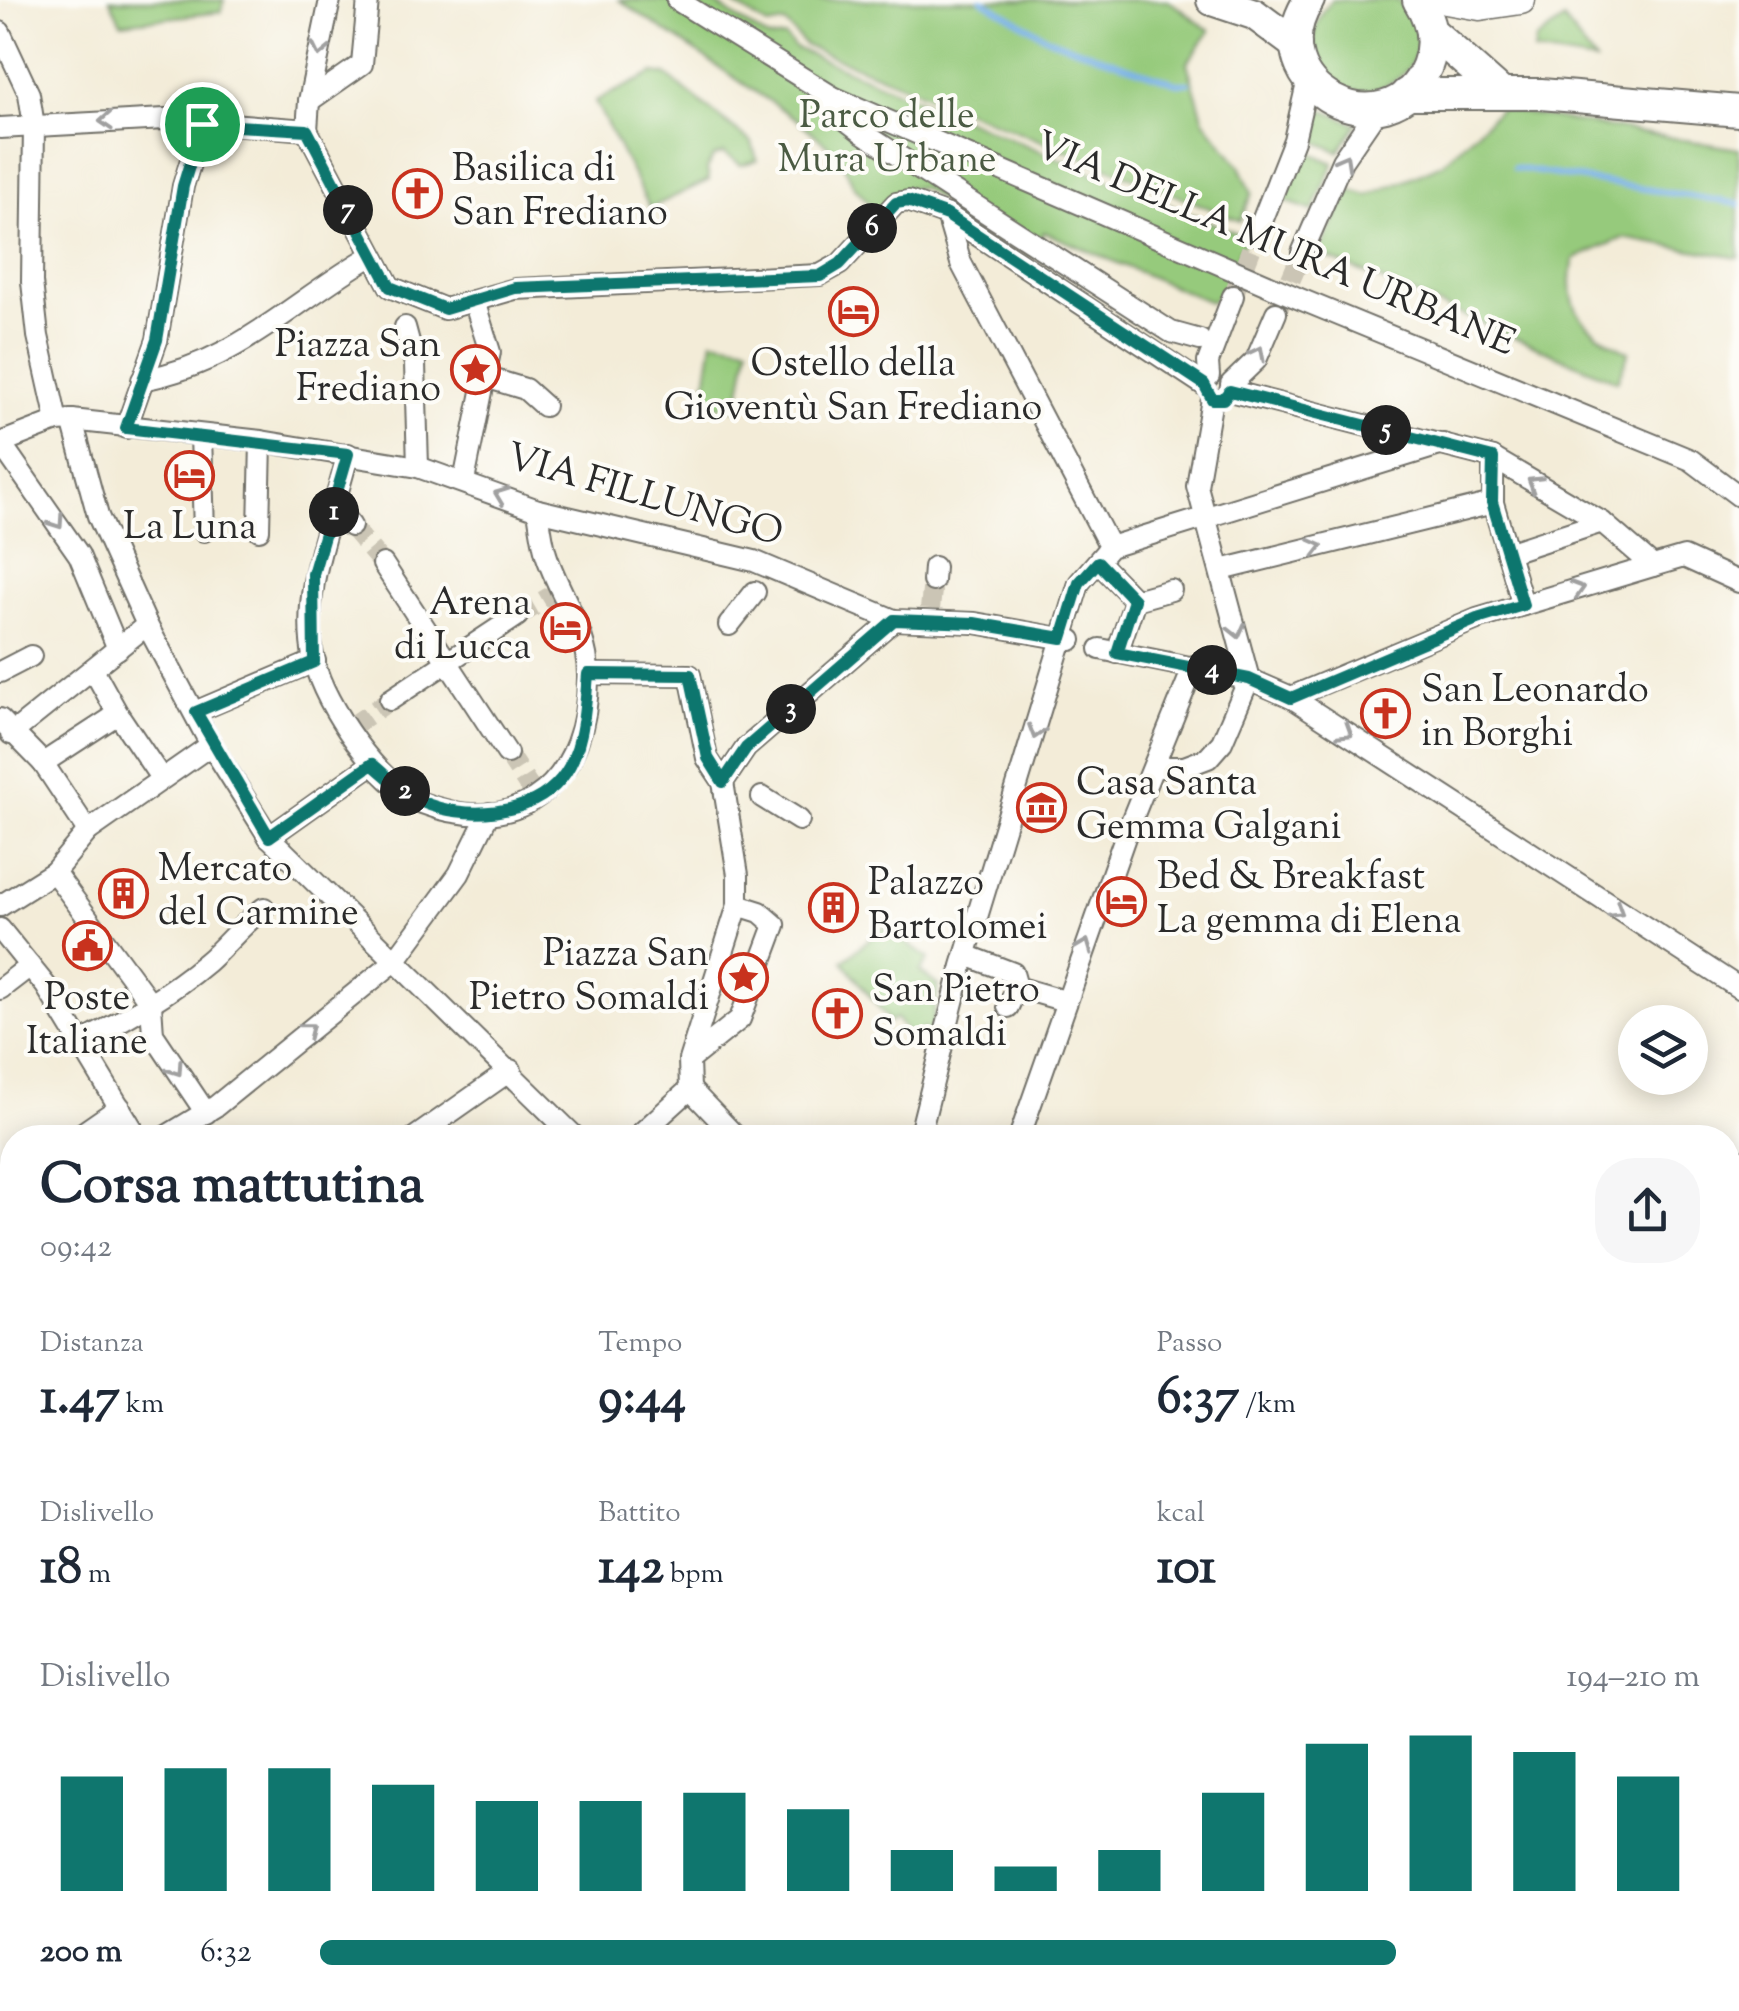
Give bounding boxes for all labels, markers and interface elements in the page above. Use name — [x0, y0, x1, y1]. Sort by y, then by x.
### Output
one-way arrow — [310, 41, 331, 58]
pin — [160, 82, 245, 167]
park label: Parco delle Mura Urbane — [777, 91, 997, 189]
icon: arrive — [175, 97, 230, 152]
one-way arrow — [97, 110, 113, 132]
street label: VIA DELLA MURA URBANE — [1025, 120, 1523, 372]
place label: Basilica di San Frediano — [452, 144, 668, 242]
one-way arrow — [1331, 154, 1351, 172]
church icon: Basilica di San Frediano — [391, 167, 443, 219]
pin: 7 — [323, 185, 373, 235]
text: 7 — [341, 190, 355, 230]
pin: 6 — [847, 203, 897, 253]
text: 6 — [865, 208, 879, 248]
hotel icon: Ostello della Gioventù San Frediano — [827, 286, 879, 338]
place label: Piazza San Frediano — [275, 320, 441, 418]
place label: Ostello della Gioventù San Frediano — [664, 339, 1042, 437]
place icon: Piazza San Frediano — [450, 343, 502, 395]
one-way arrow — [1246, 345, 1265, 363]
pin: 5 — [1361, 405, 1411, 455]
text: 5 — [1381, 410, 1391, 450]
street label: VIA FILLUNGO — [500, 432, 788, 562]
hotel icon: La Luna — [164, 449, 216, 501]
one-way arrow — [1527, 477, 1545, 496]
pin: 1 — [309, 487, 359, 537]
one-way arrow — [493, 487, 511, 507]
text: 1 — [329, 492, 339, 532]
place label: La Luna — [123, 502, 257, 556]
one-way arrow — [44, 512, 63, 530]
one-way arrow — [1307, 538, 1324, 559]
place label: Arena di Lucca — [394, 578, 531, 676]
one-way arrow — [1569, 580, 1586, 601]
hotel icon: Arena di Lucca — [540, 601, 592, 653]
one-way arrow — [1225, 622, 1246, 639]
pin: 4 — [1187, 645, 1237, 695]
text: 4 — [1205, 650, 1219, 690]
place label: San Leonardo in Borghi — [1421, 665, 1649, 763]
pin: 3 — [766, 684, 816, 734]
church icon: San Leonardo in Borghi — [1360, 688, 1412, 740]
text: 3 — [785, 689, 797, 729]
one-way arrow — [1335, 720, 1353, 739]
one-way arrow — [1027, 723, 1048, 740]
place label: Casa Santa Gemma Galgani — [1076, 758, 1341, 856]
pin: 2 — [380, 766, 430, 816]
text: 2 — [398, 771, 412, 811]
museum icon: Casa Santa Gemma Galgani — [1015, 781, 1067, 833]
place label: Mercato del Carmine — [158, 844, 359, 942]
place label: Bed & Breakfast La gemma di Elena — [1157, 852, 1461, 950]
place label: Palazzo Bartolomei — [868, 858, 1047, 956]
building icon: Mercato del Carmine — [97, 867, 149, 919]
hotel icon: Bed & Breakfast La gemma di Elena — [1096, 875, 1148, 927]
building icon: Palazzo Bartolomei — [807, 881, 859, 933]
one-way arrow — [1606, 899, 1624, 918]
public building icon: Poste Italiane — [61, 920, 113, 972]
place label: Piazza San Pietro Somaldi — [469, 929, 709, 1027]
one-way arrow — [1073, 939, 1094, 956]
place icon: Piazza San Pietro Somaldi — [718, 952, 770, 1004]
place label: San Pietro Somaldi — [872, 965, 1040, 1063]
place label: Poste Italiane — [26, 973, 148, 1071]
church icon: San Pietro Somaldi — [811, 988, 863, 1040]
map controls — [1618, 1005, 1708, 1095]
button: layers — [1618, 1005, 1708, 1095]
one-way arrow — [297, 1023, 315, 1041]
one-way arrow — [164, 1057, 182, 1076]
text: Corsa mattutina — [40, 1148, 424, 1227]
button: share — [1595, 1158, 1700, 1263]
text: 09:42 — [40, 1225, 112, 1271]
text: Distanza — [40, 1324, 144, 1364]
text: Tempo — [598, 1324, 682, 1364]
text: Passo — [1157, 1324, 1222, 1364]
text: 1.47 — [40, 1364, 120, 1436]
text: 9:44 — [598, 1364, 686, 1436]
text: 6:37 — [1157, 1364, 1239, 1436]
text: km — [120, 1385, 164, 1425]
text: /km — [1239, 1385, 1296, 1425]
text: Dislivello — [40, 1494, 154, 1534]
text: Battito — [598, 1494, 680, 1534]
text: kcal — [1157, 1494, 1205, 1534]
text: 18 — [40, 1534, 82, 1606]
text: 142 — [598, 1534, 664, 1606]
text: 101 — [1157, 1534, 1216, 1606]
text: m — [82, 1555, 111, 1595]
text: bpm — [664, 1555, 724, 1595]
text: Dislivello — [40, 1655, 170, 1701]
text: 194–210 m — [1567, 1655, 1700, 1701]
text: 200 m — [40, 1930, 122, 1976]
text: 6:32 — [200, 1930, 252, 1976]

